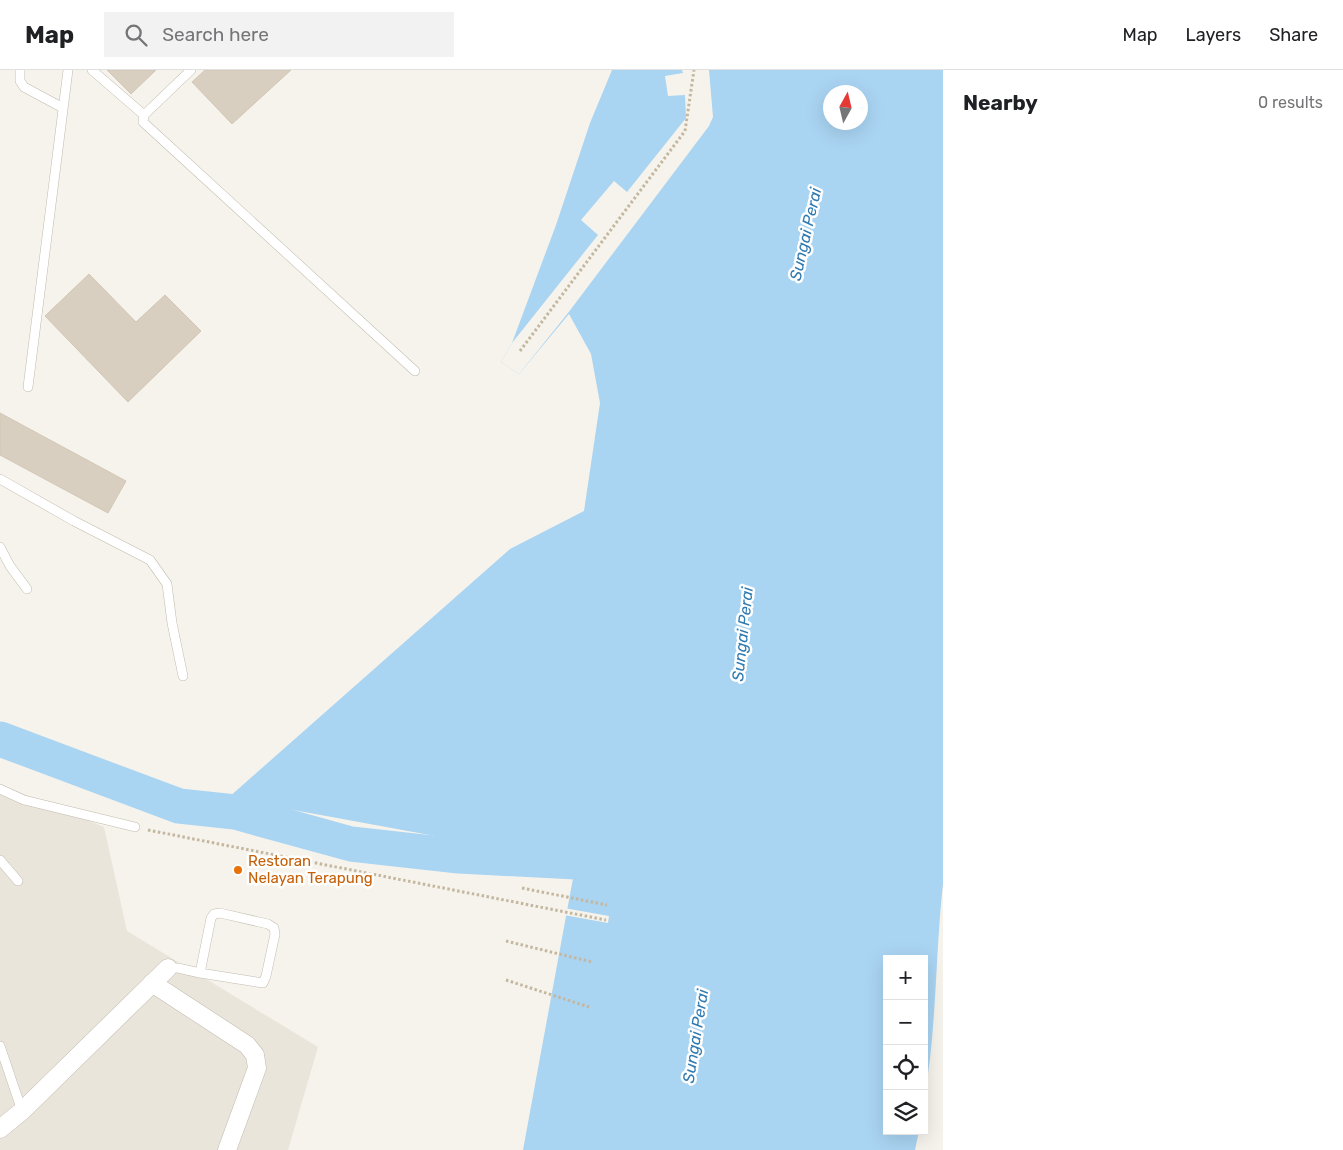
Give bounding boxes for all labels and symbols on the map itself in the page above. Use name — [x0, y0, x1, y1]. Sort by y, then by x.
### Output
north arrow — [823, 85, 868, 130]
water label: Sungai Perai — [786, 185, 826, 282]
water label: Sungai Perai — [728, 585, 757, 682]
place label: Restoran Nelayan Terapung — [248, 852, 373, 887]
marker: Restoran Nelayan Terapung — [232, 864, 244, 876]
water label: Sungai Perai — [679, 987, 712, 1084]

